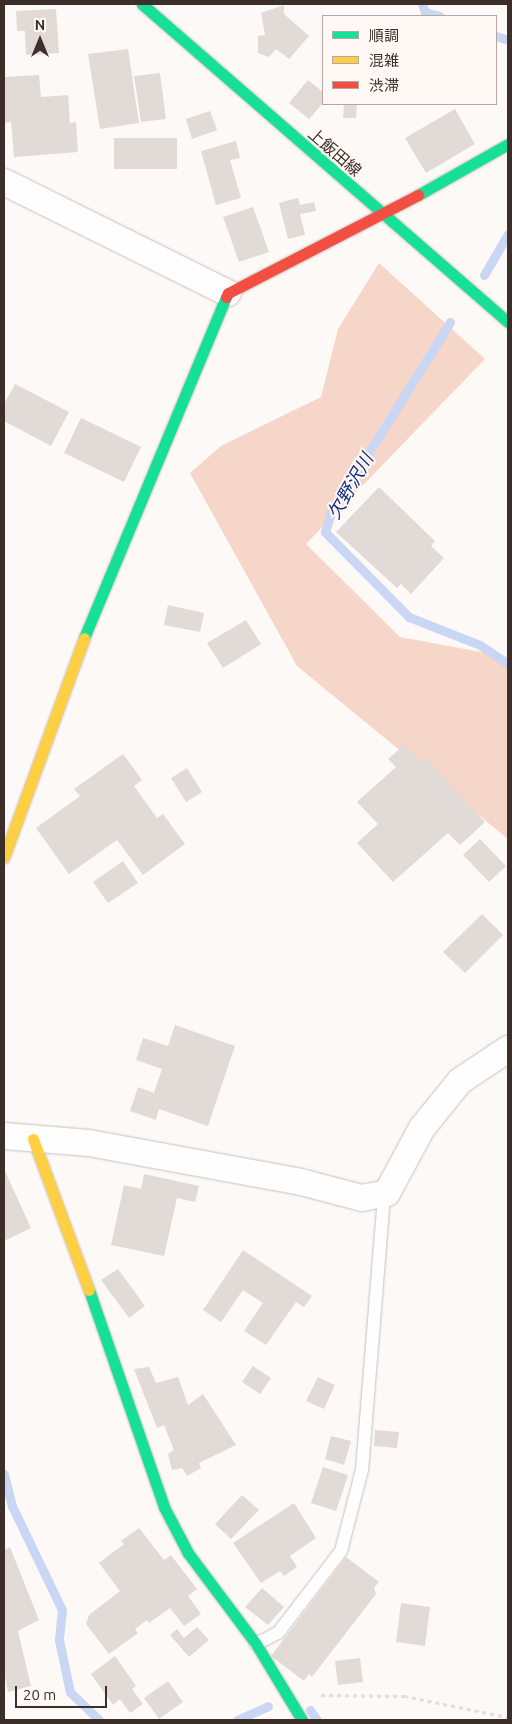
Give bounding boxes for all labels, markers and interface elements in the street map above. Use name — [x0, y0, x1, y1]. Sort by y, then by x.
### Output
north arrow — [15, 15, 65, 65]
legend — [322, 15, 497, 105]
text: N — [35, 17, 45, 33]
text: 順調 — [369, 27, 399, 44]
text: 混雑 — [369, 52, 399, 69]
text: 渋滞 — [369, 77, 399, 94]
street label: 上飯田線 — [305, 124, 365, 180]
water label: 欠野沢川 — [323, 449, 377, 523]
scale bar — [18, 1676, 110, 1708]
text: 20 m — [23, 1686, 56, 1703]

